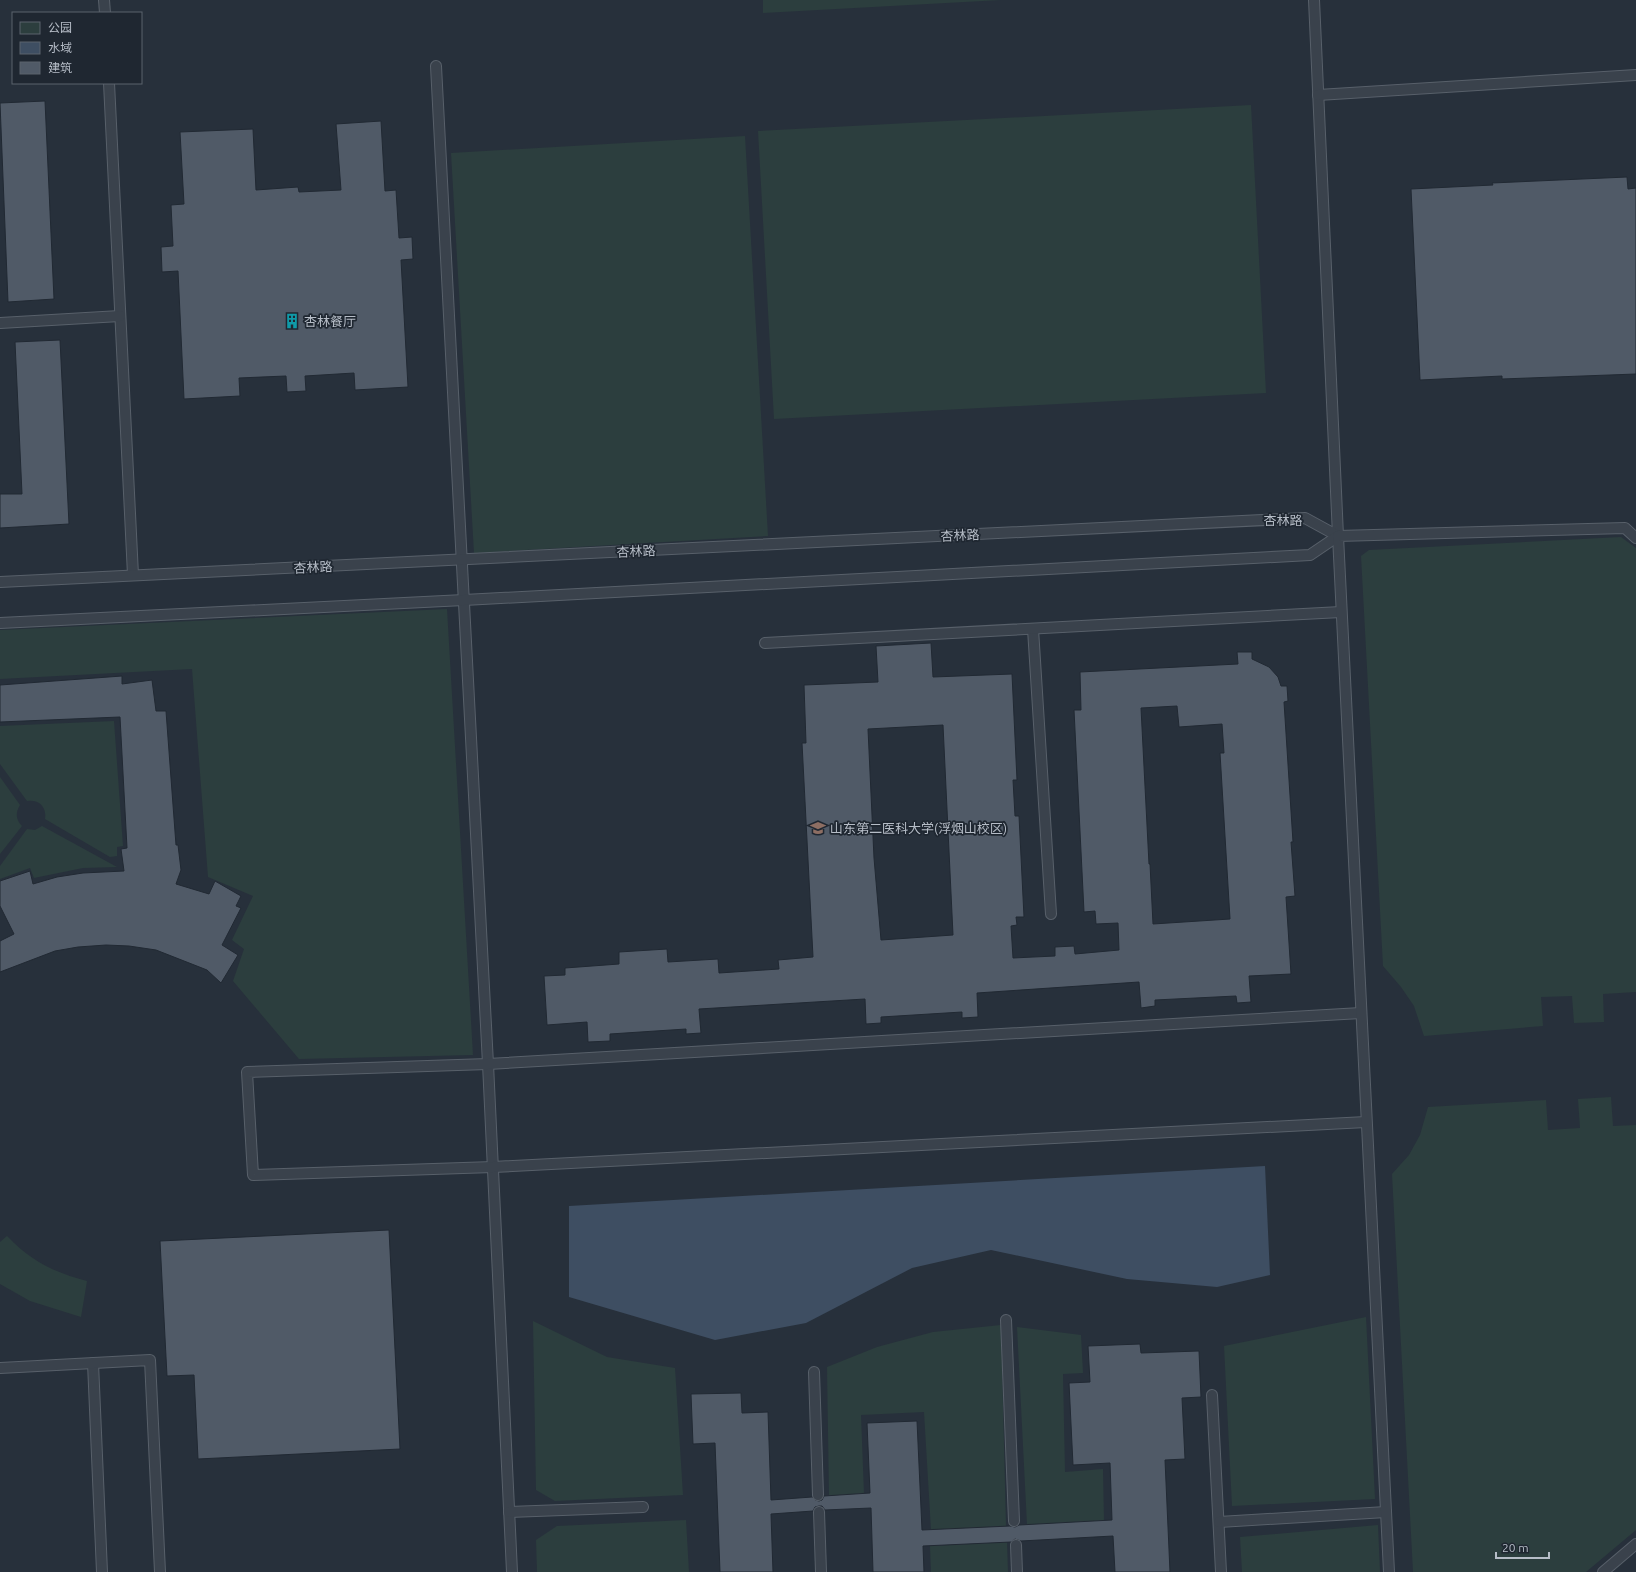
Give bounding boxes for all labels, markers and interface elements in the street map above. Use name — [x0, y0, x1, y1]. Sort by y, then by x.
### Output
legend — [12, 12, 142, 84]
text: 公园 — [48, 21, 72, 34]
text: 水域 — [48, 41, 72, 54]
text: 建筑 — [48, 61, 72, 74]
building icon: 杏林餐厅 — [283, 312, 301, 330]
place label: 杏林餐厅 — [304, 314, 356, 328]
street label: 杏林路 — [1263, 513, 1303, 527]
street label: 杏林路 — [940, 527, 980, 543]
street label: 杏林路 — [616, 543, 656, 559]
street label: 杏林路 — [293, 559, 333, 575]
school or university icon: 山东第二医科大学(浮烟山校区) — [809, 819, 827, 837]
place label: 山东第二医科大学(浮烟山校区) — [830, 821, 1007, 836]
scale bar — [1496, 1534, 1549, 1560]
text: 20 m — [1502, 1541, 1529, 1554]

